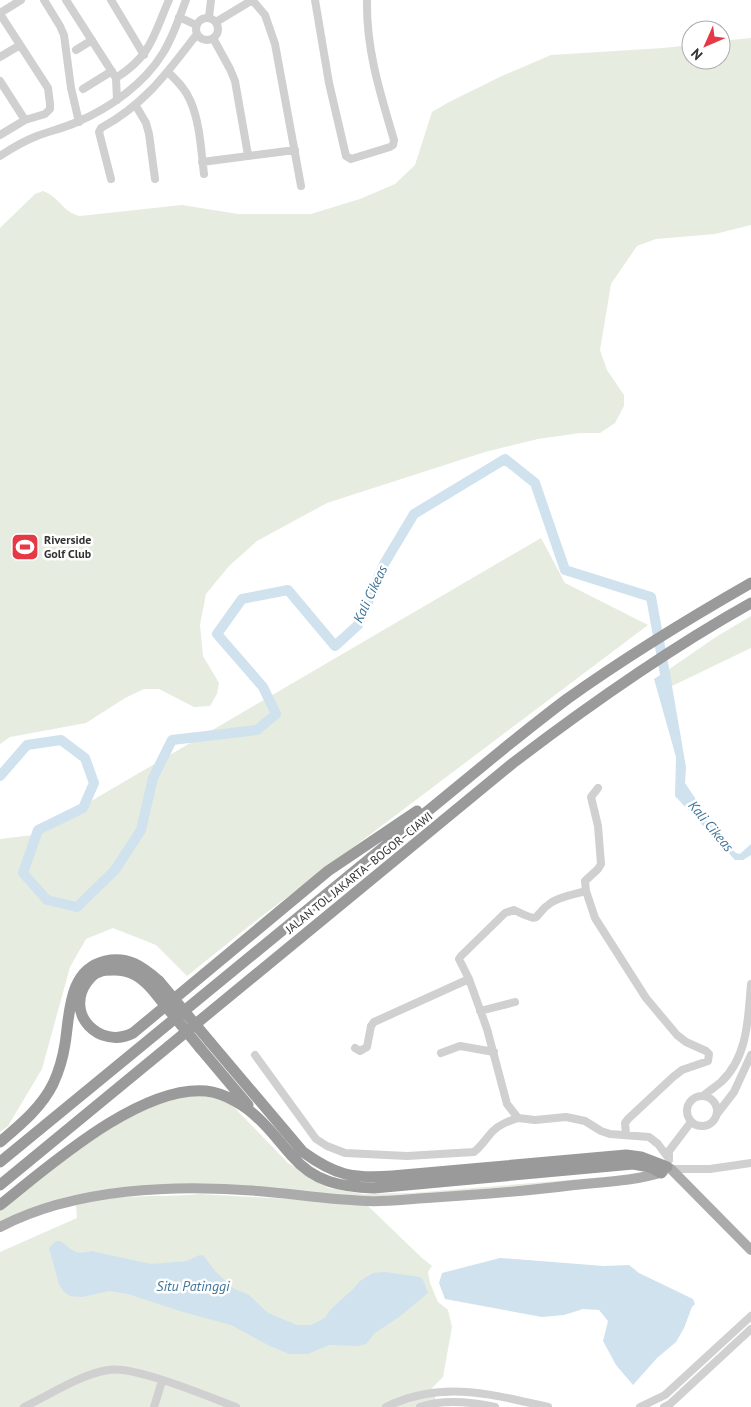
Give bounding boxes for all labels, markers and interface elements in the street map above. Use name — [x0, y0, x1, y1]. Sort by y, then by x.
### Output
north arrow — [681, 20, 731, 70]
text: N — [687, 45, 706, 64]
sports icon: Riverside Golf Club — [10, 532, 40, 562]
place label: Riverside Golf Club — [44, 532, 92, 561]
water label: Kali Cikeas — [349, 562, 391, 626]
water label: Kali Cikeas — [684, 797, 738, 856]
street label: JALAN TOL JAKARTA–BOGOR–CIAWI — [281, 809, 435, 937]
water label: Situ Patinggi — [156, 1277, 230, 1295]

